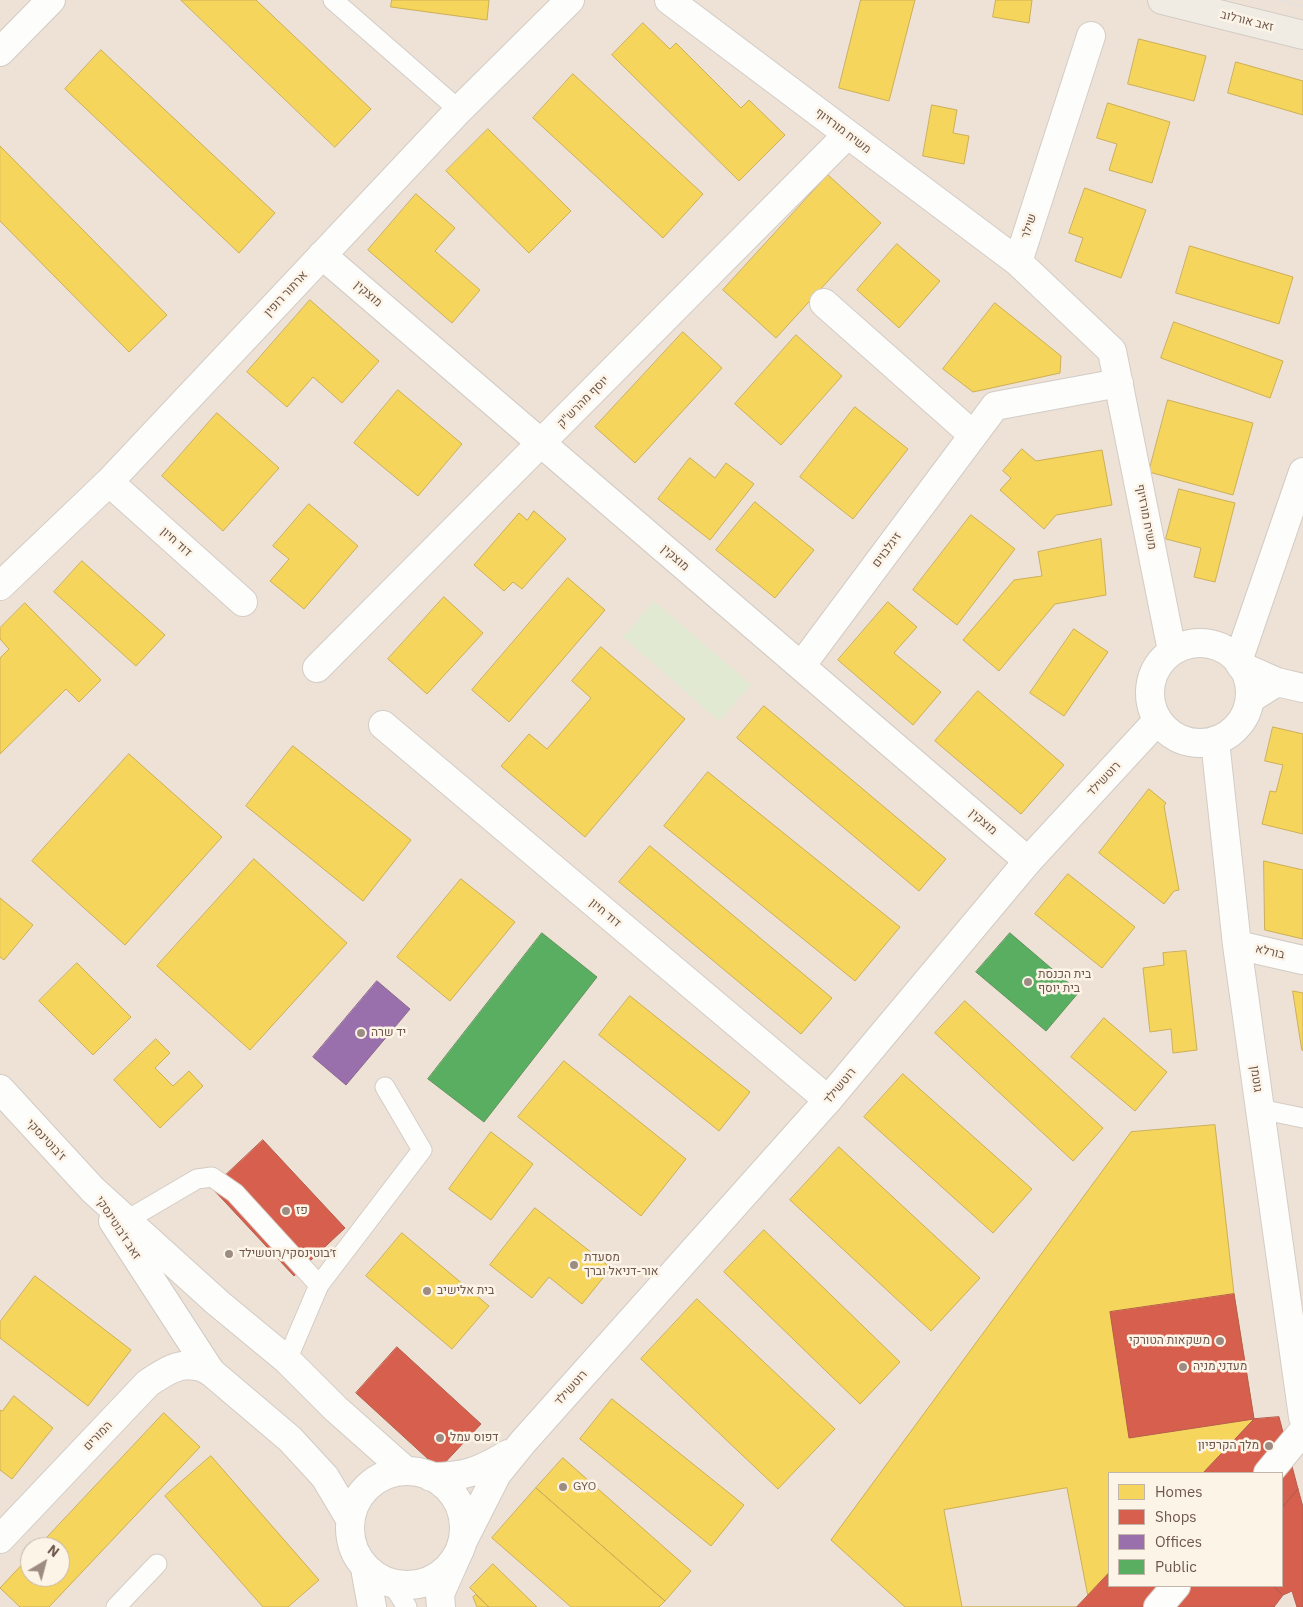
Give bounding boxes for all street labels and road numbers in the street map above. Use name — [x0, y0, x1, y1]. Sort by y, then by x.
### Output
street label: זאב אורלוב — [1219, 7, 1275, 35]
street label: משיח מורזיוף — [812, 105, 874, 157]
street label: שילר — [1018, 212, 1040, 240]
street label: ארתור רופין — [261, 268, 311, 320]
street label: מוצקין — [351, 278, 385, 310]
street label: יוסף מהרש"ק — [554, 373, 612, 431]
street label: משיח מורזיוף — [1133, 483, 1159, 551]
street label: דוד חיון — [158, 524, 194, 560]
street label: זיגלבוים — [869, 530, 905, 570]
street label: מוצקין — [658, 542, 692, 574]
street label: רוטשילד — [1084, 759, 1124, 799]
street label: מוצקין — [966, 806, 1000, 838]
street label: דוד חיון — [586, 896, 624, 930]
street label: בורלא — [1254, 942, 1286, 962]
street label: רוטשילד — [821, 1065, 859, 1107]
street label: גוטמן — [1247, 1065, 1265, 1093]
street label: ז'בוטינסקי — [23, 1116, 69, 1164]
street label: זאב ז'בוטינסקי — [92, 1194, 144, 1262]
street label: רוטשילד — [551, 1367, 591, 1409]
street label: המורים — [81, 1418, 115, 1454]

